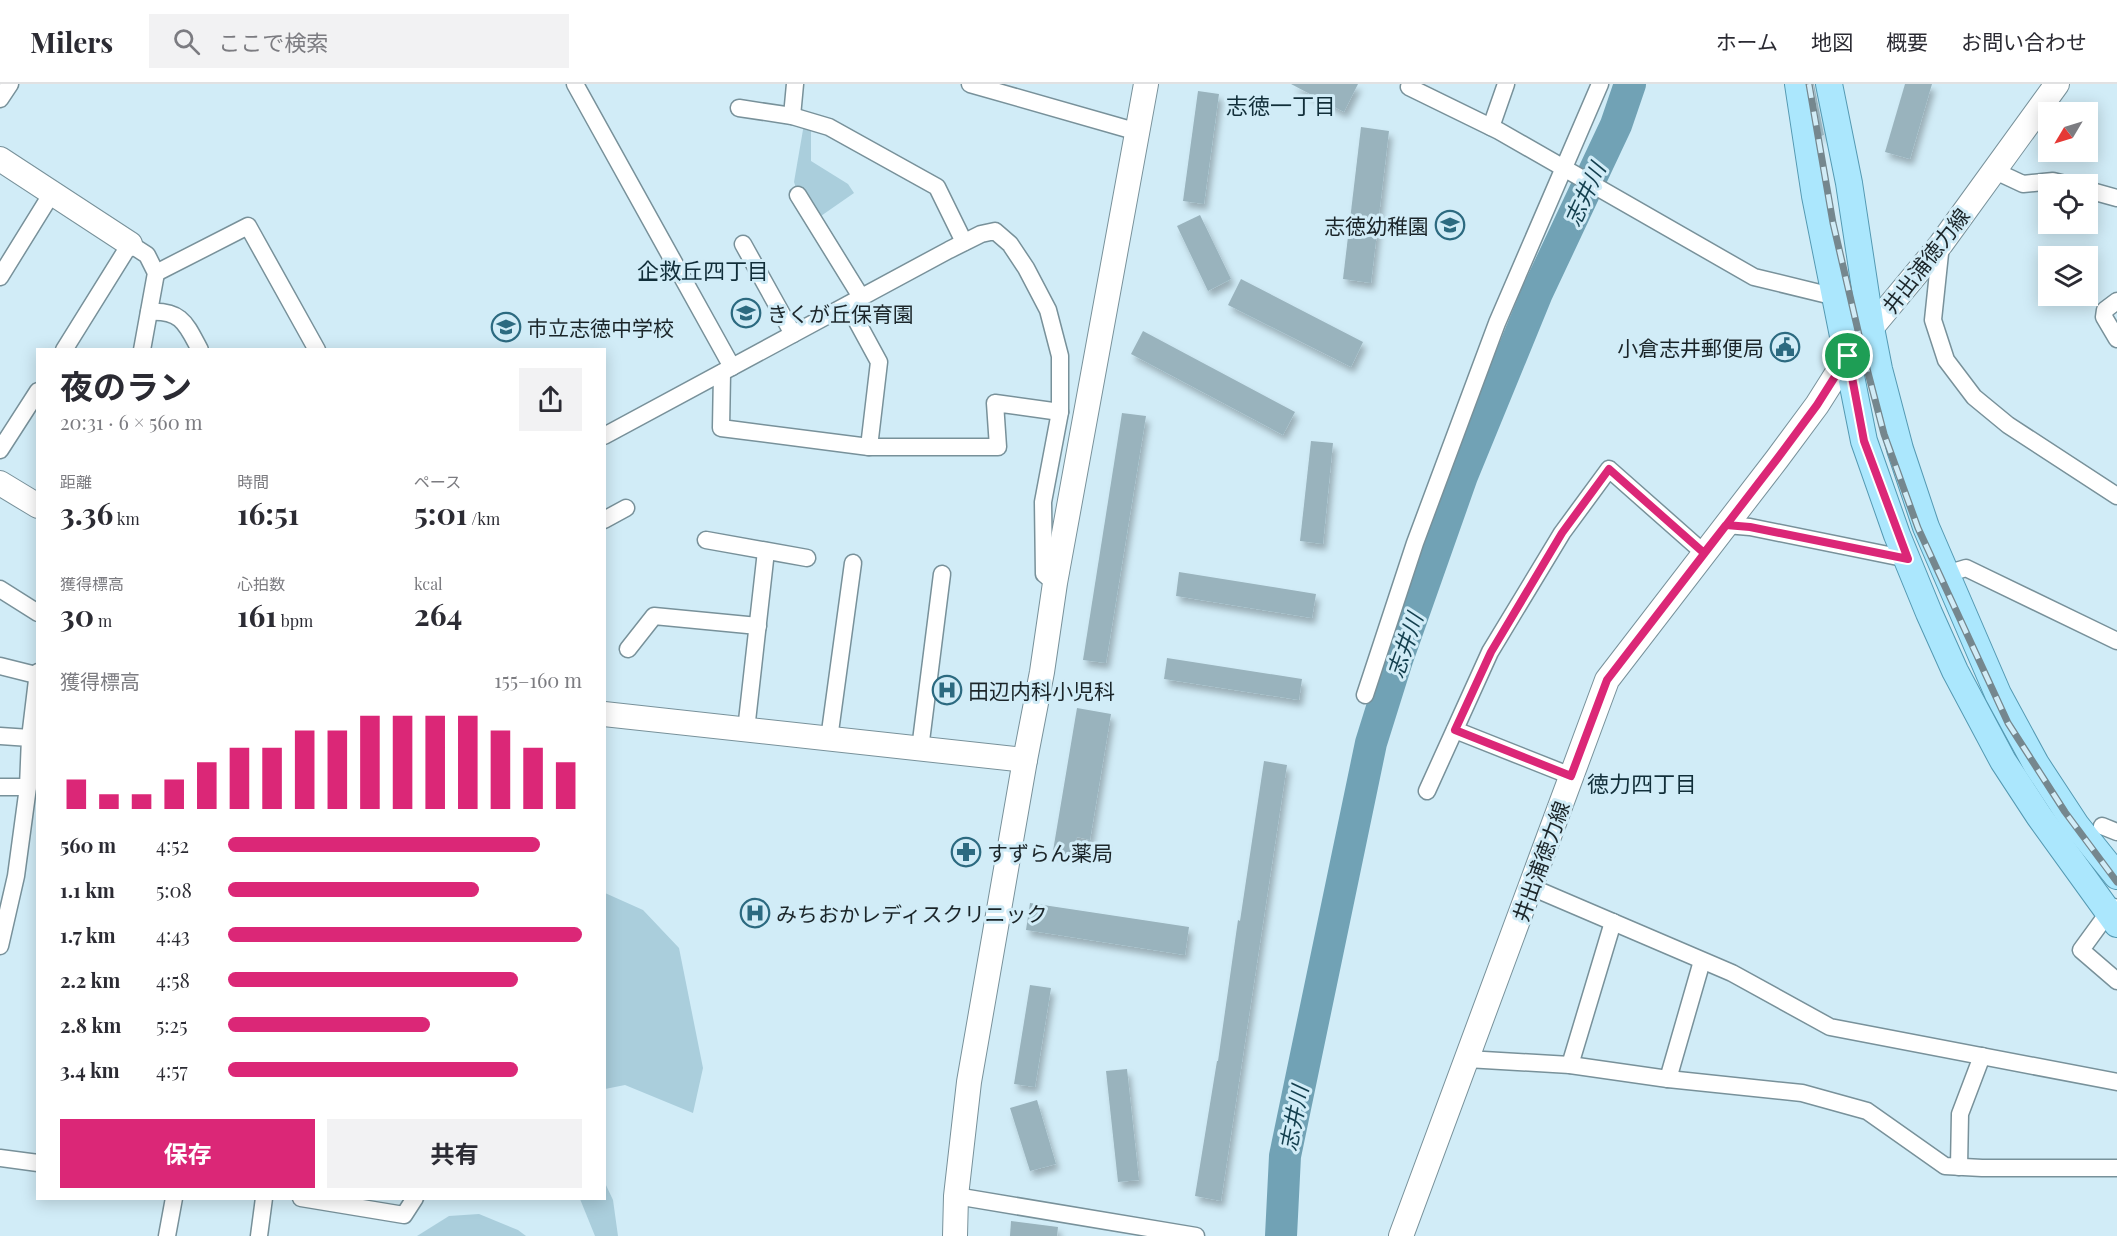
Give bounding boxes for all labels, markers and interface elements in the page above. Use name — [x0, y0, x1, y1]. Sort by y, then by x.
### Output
search box — [149, 14, 569, 68]
text: Milers — [30, 23, 113, 60]
icon: search — [170, 25, 203, 58]
text: ここで検索 — [218, 27, 328, 57]
text: ホーム — [1716, 27, 1778, 55]
text: 地図 — [1811, 27, 1853, 55]
text: 概要 — [1886, 27, 1928, 55]
text: お問い合わせ — [1961, 27, 2087, 55]
district label: 志徳一丁目 — [1226, 90, 1336, 120]
north arrow — [2038, 102, 2098, 162]
map controls — [2038, 102, 2098, 306]
water label: 志井川 — [1556, 156, 1612, 230]
button: locate — [2038, 174, 2098, 234]
street label: 井出浦徳力線 — [1875, 202, 1975, 318]
school or university icon: 志徳幼稚園 — [1434, 209, 1466, 241]
place label: 志徳幼稚園 — [1324, 211, 1429, 239]
button: layers — [2038, 246, 2098, 306]
district label: 企救丘四丁目 — [637, 255, 769, 285]
school or university icon: きくが丘保育園 — [730, 297, 762, 329]
place label: きくが丘保育園 — [767, 299, 914, 327]
school or university icon: 市立志徳中学校 — [490, 311, 522, 343]
place label: 市立志徳中学校 — [527, 313, 674, 341]
pin — [1822, 330, 1873, 381]
public building icon: 小倉志井郵便局 — [1769, 331, 1801, 363]
place label: 小倉志井郵便局 — [1617, 333, 1764, 361]
icon: arrive — [1831, 339, 1864, 372]
text: 夜のラン — [60, 363, 192, 407]
button: share — [519, 368, 582, 431]
text: 20:31 · 6 × 560 m — [60, 408, 202, 435]
text: 距離 — [60, 471, 92, 492]
text: 時間 — [237, 471, 269, 492]
text: ペース — [414, 471, 461, 492]
text: 3.36 — [60, 493, 113, 533]
text: 16:51 — [237, 493, 299, 533]
text: 5:01 — [414, 493, 467, 533]
text: km — [113, 508, 140, 529]
text: /km — [467, 508, 500, 529]
text: 獲得標高 — [60, 573, 124, 594]
text: 心拍数 — [237, 573, 285, 594]
text: kcal — [414, 573, 443, 594]
text: 264 — [414, 594, 462, 634]
text: 30 — [60, 595, 94, 635]
text: 161 — [237, 595, 277, 635]
water label: 志井川 — [1379, 607, 1430, 681]
text: m — [94, 610, 112, 631]
text: bpm — [277, 610, 313, 631]
text: 155–160 m — [494, 666, 582, 693]
text: 獲得標高 — [60, 667, 140, 694]
hospital icon: 田辺内科小児科 — [931, 674, 963, 706]
place label: 田辺内科小児科 — [968, 676, 1115, 704]
district label: 徳力四丁目 — [1587, 768, 1697, 798]
street label: 井出浦徳力線 — [1505, 797, 1575, 925]
text: 560 m — [60, 831, 116, 858]
text: 4:52 — [156, 831, 189, 858]
pharmacy icon: すずらん薬局 — [950, 836, 982, 868]
place label: すずらん薬局 — [987, 838, 1113, 866]
text: 1.1 km — [60, 876, 115, 903]
text: 5:08 — [156, 876, 192, 903]
hospital icon: みちおかレディスクリニック — [739, 897, 771, 929]
place label: みちおかレディスクリニック — [776, 899, 1048, 927]
text: 1.7 km — [60, 921, 116, 948]
text: 4:43 — [156, 921, 190, 948]
text: 2.2 km — [60, 966, 120, 993]
text: 4:58 — [156, 966, 190, 993]
text: 2.8 km — [60, 1011, 121, 1038]
text: 5:25 — [156, 1011, 188, 1038]
text: 3.4 km — [60, 1056, 120, 1083]
text: 4:57 — [156, 1056, 188, 1083]
water label: 志井川 — [1272, 1081, 1314, 1153]
button: 保存 — [60, 1119, 315, 1188]
button: 共有 — [327, 1119, 582, 1188]

